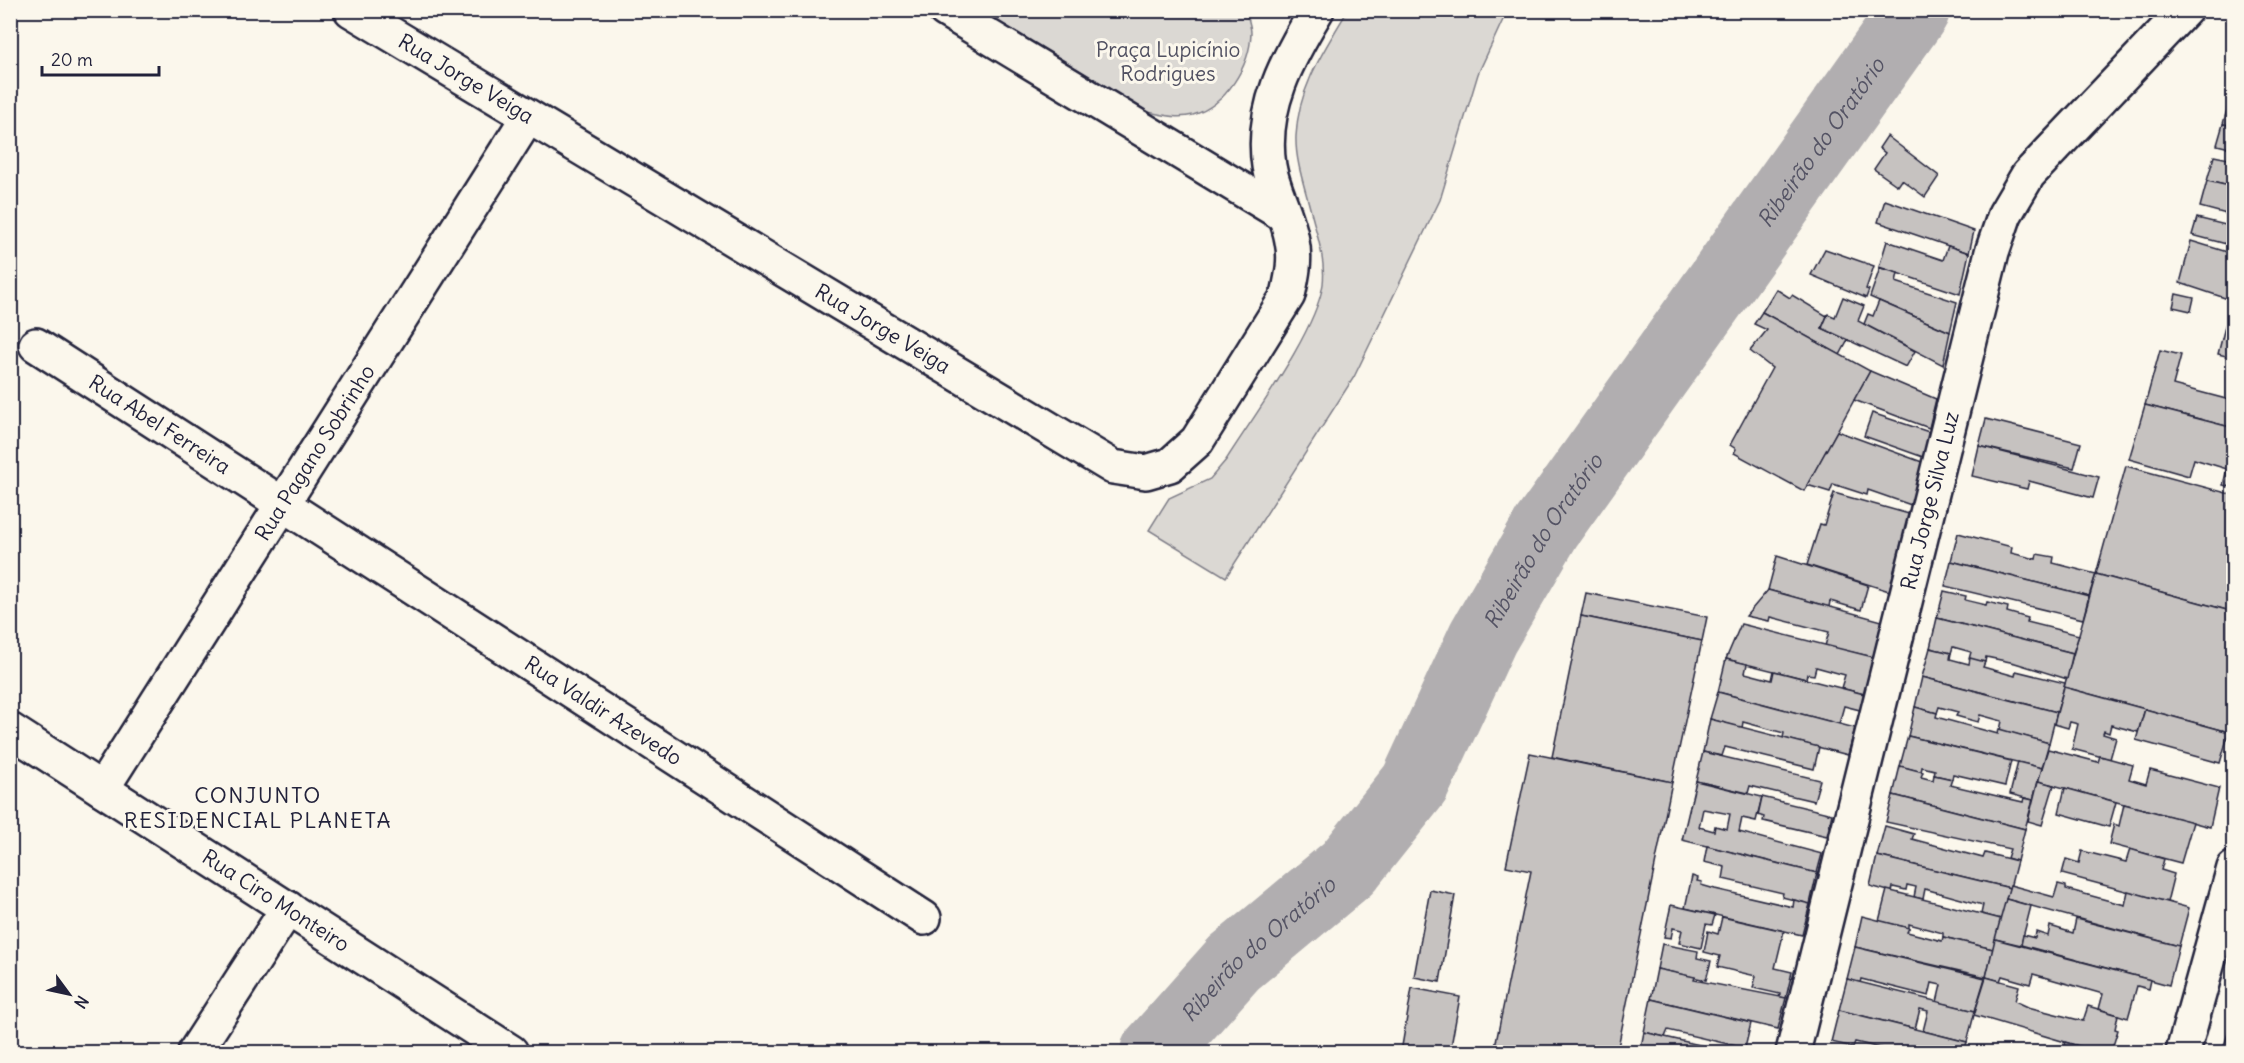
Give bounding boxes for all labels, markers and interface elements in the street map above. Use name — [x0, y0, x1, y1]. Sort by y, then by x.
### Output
street label: Rua Jorge Veiga — [393, 27, 539, 130]
park label: Praça Lupicínio Rodrigues — [1096, 36, 1240, 87]
scale bar — [42, 39, 159, 77]
text: 20 m — [51, 48, 93, 71]
water label: Ribeirão do Oratório — [1751, 51, 1891, 233]
street label: Rua Jorge Veiga — [810, 277, 956, 379]
street label: Rua Pagano Sobrinho — [249, 359, 381, 546]
street label: Rua Abel Ferreira — [84, 369, 236, 480]
street label: Rua Jorge Silva Luz — [1894, 409, 1965, 593]
water label: Ribeirão do Oratório — [1477, 447, 1610, 633]
street label: Rua Valdir Azevedo — [520, 650, 687, 771]
district label: CONJUNTO RESIDENCIAL PLANETA — [124, 781, 392, 834]
street label: Rua Ciro Monteiro — [197, 843, 355, 958]
water label: Ribeirão do Oratório — [1175, 869, 1342, 1028]
north arrow — [39, 964, 99, 1024]
text: N — [70, 992, 93, 1012]

